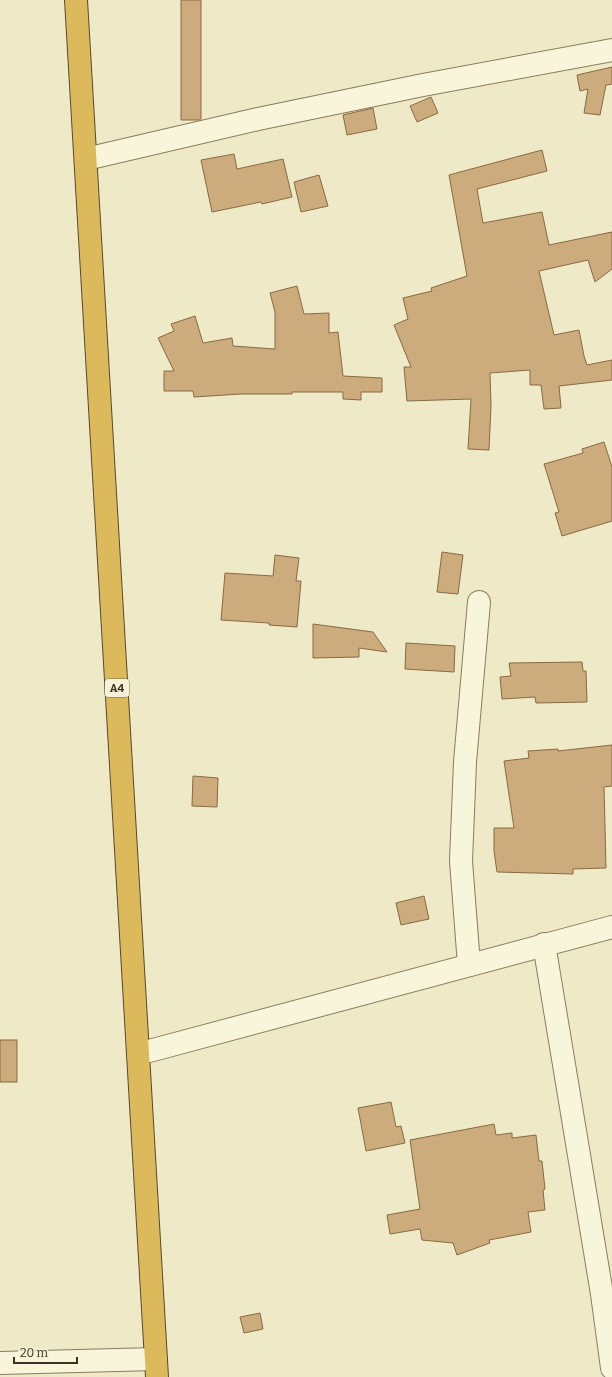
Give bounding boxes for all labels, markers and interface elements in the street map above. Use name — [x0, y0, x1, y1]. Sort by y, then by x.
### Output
road number: A4 — [105, 679, 129, 697]
scale bar — [14, 1339, 77, 1365]
text: 20 m — [20, 1346, 49, 1360]

